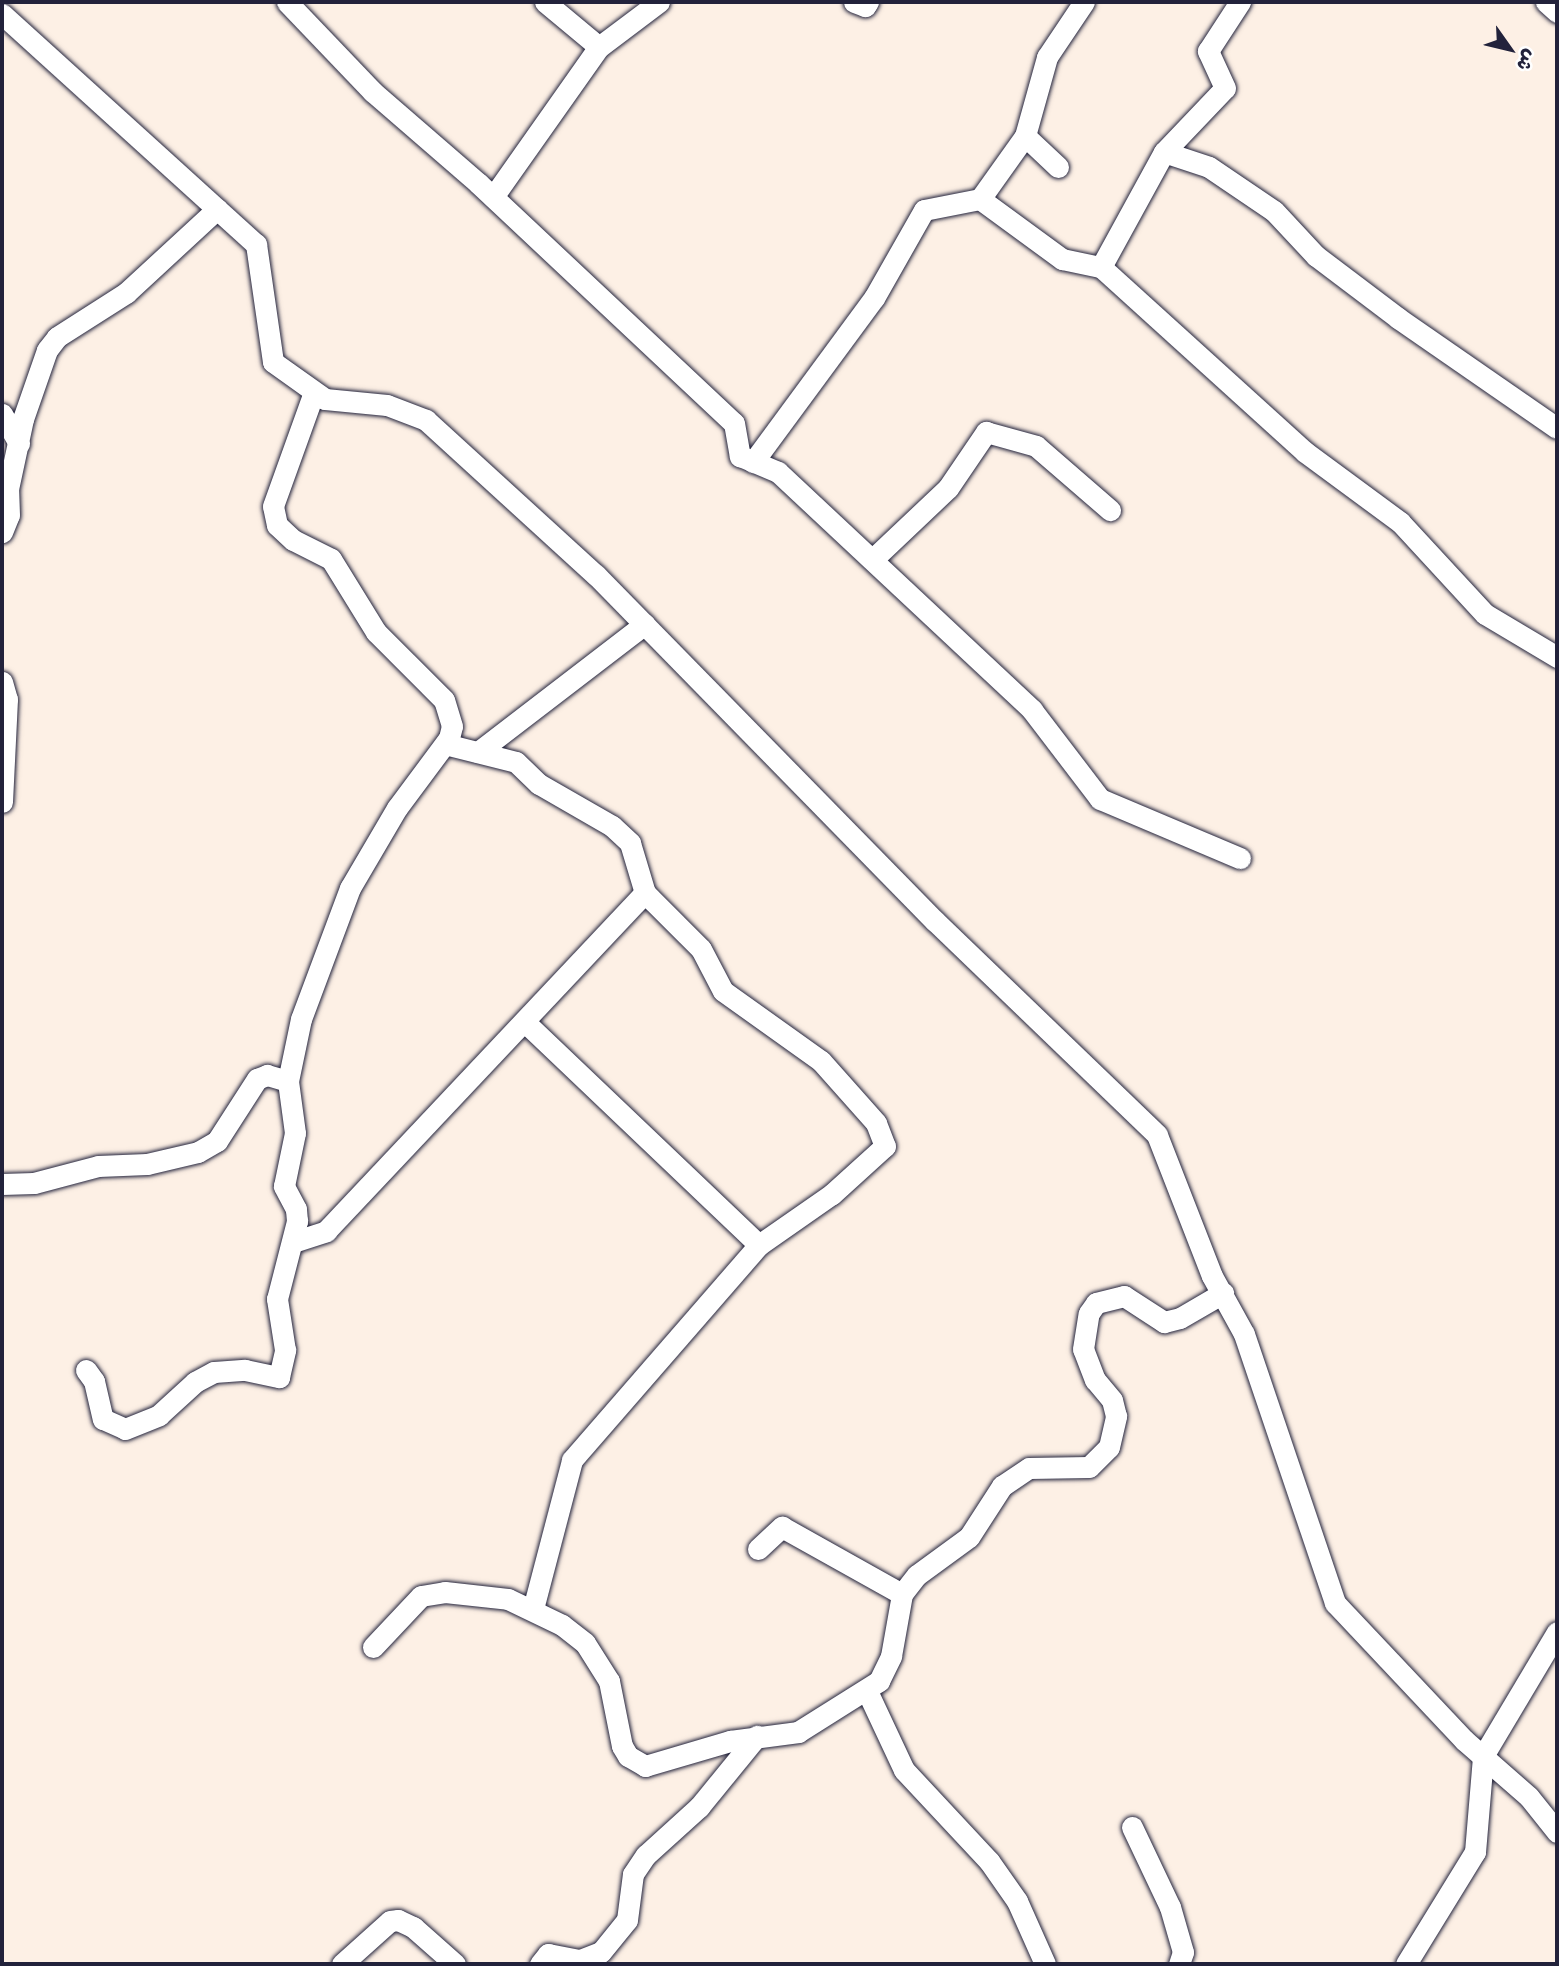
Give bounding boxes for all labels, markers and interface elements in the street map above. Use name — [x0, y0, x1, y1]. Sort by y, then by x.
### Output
north arrow — [1475, 14, 1545, 84]
text: ش — [1511, 45, 1544, 77]

